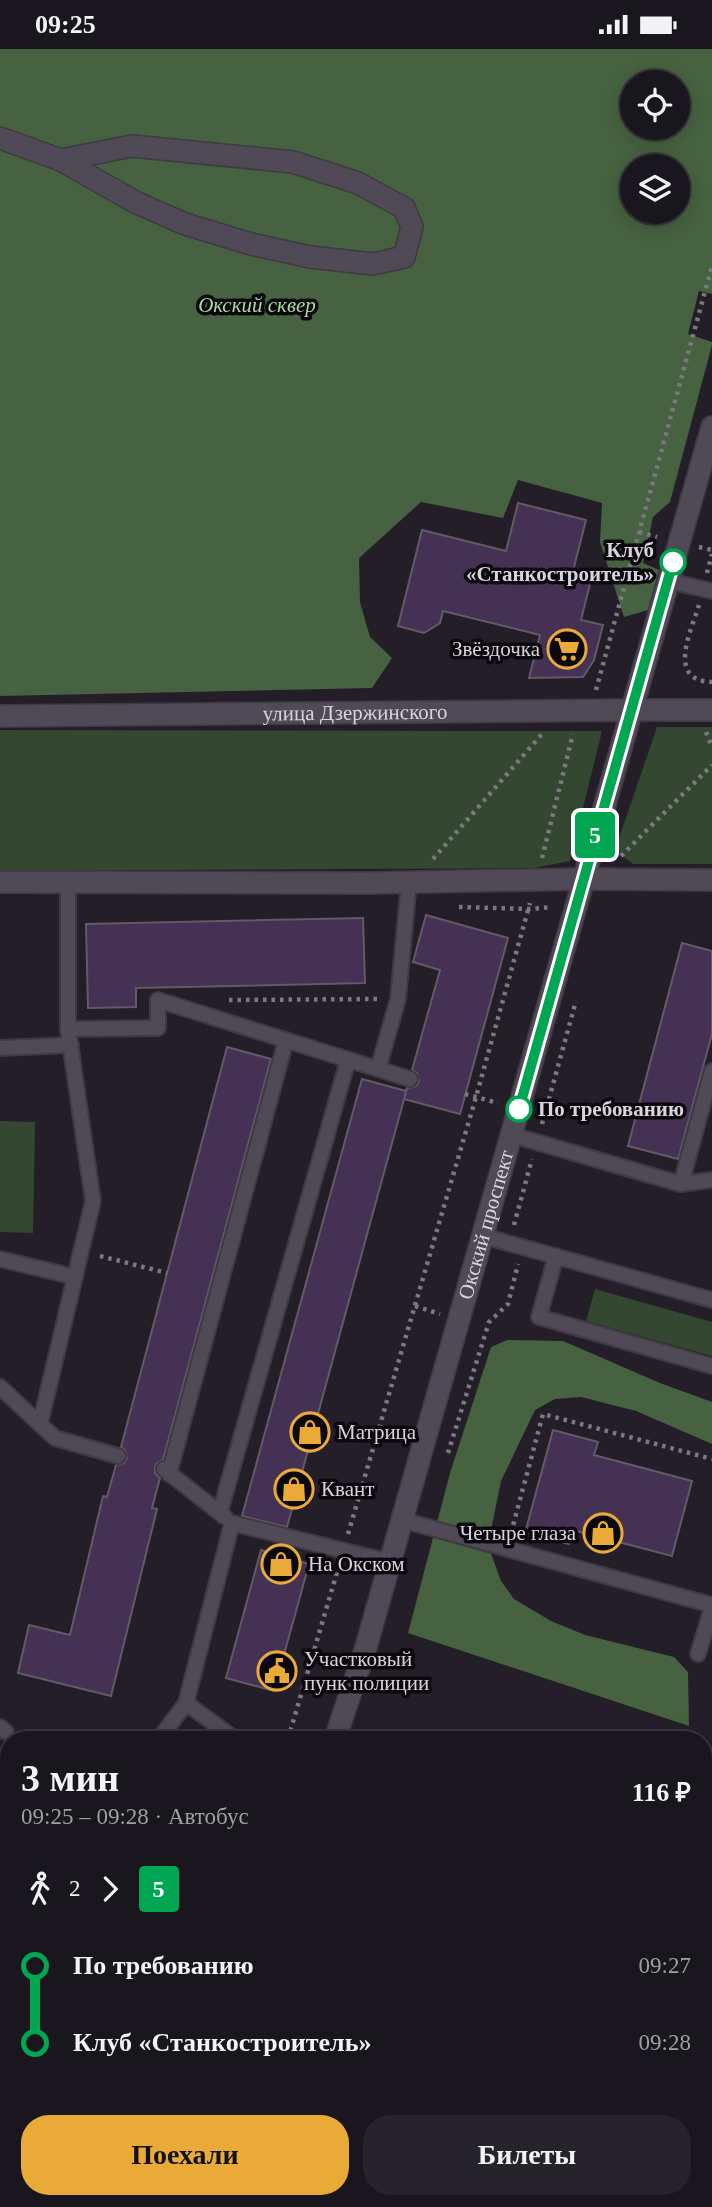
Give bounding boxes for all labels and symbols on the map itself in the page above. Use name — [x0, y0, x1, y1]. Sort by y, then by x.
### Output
park label: Окский сквер — [198, 293, 316, 317]
place label: Клуб «Станкостроитель» — [466, 538, 654, 586]
marker: Клуб «Станкостроитель» — [660, 549, 686, 575]
supermarket icon: Звёздочка — [546, 628, 588, 670]
place label: Звёздочка — [452, 637, 541, 661]
street label: улица Дзержинского — [263, 700, 447, 725]
line badge: 5 — [572, 812, 618, 858]
marker: По требованию — [506, 1096, 532, 1122]
place label: По требованию — [538, 1097, 684, 1121]
street label: Окский проспект — [453, 1147, 518, 1302]
shop icon: Матрица — [289, 1411, 331, 1453]
place label: Матрица — [337, 1420, 417, 1444]
shop icon: Квант — [273, 1468, 315, 1510]
place label: Квант — [321, 1477, 374, 1501]
shop icon: Четыре глаза — [582, 1512, 624, 1554]
place label: Четыре глаза — [460, 1521, 577, 1545]
shop icon: На Окском — [260, 1543, 302, 1585]
place label: На Окском — [308, 1552, 404, 1576]
place label: Участковый пунк полиции — [304, 1647, 429, 1695]
public building icon: Участковый пунк полиции — [256, 1650, 298, 1692]

